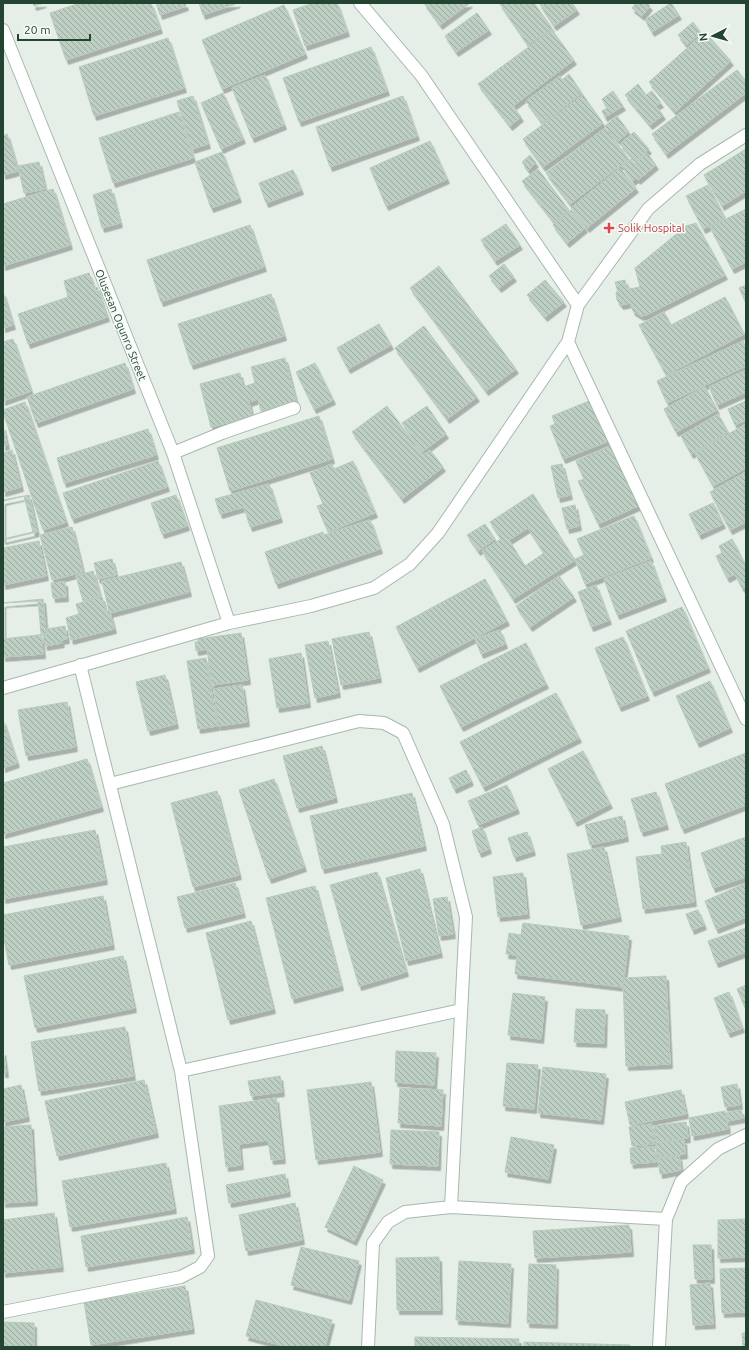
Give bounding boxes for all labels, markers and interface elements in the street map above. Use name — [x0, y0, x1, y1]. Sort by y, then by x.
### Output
scale bar — [18, 16, 90, 42]
north arrow — [693, 16, 733, 56]
text: 20 m — [24, 23, 51, 36]
text: N — [697, 32, 709, 42]
marker: Solik Hospital — [603, 222, 615, 234]
place label: Solik Hospital — [618, 222, 685, 234]
street label: Olusesan Ogunro Street — [93, 268, 149, 383]

